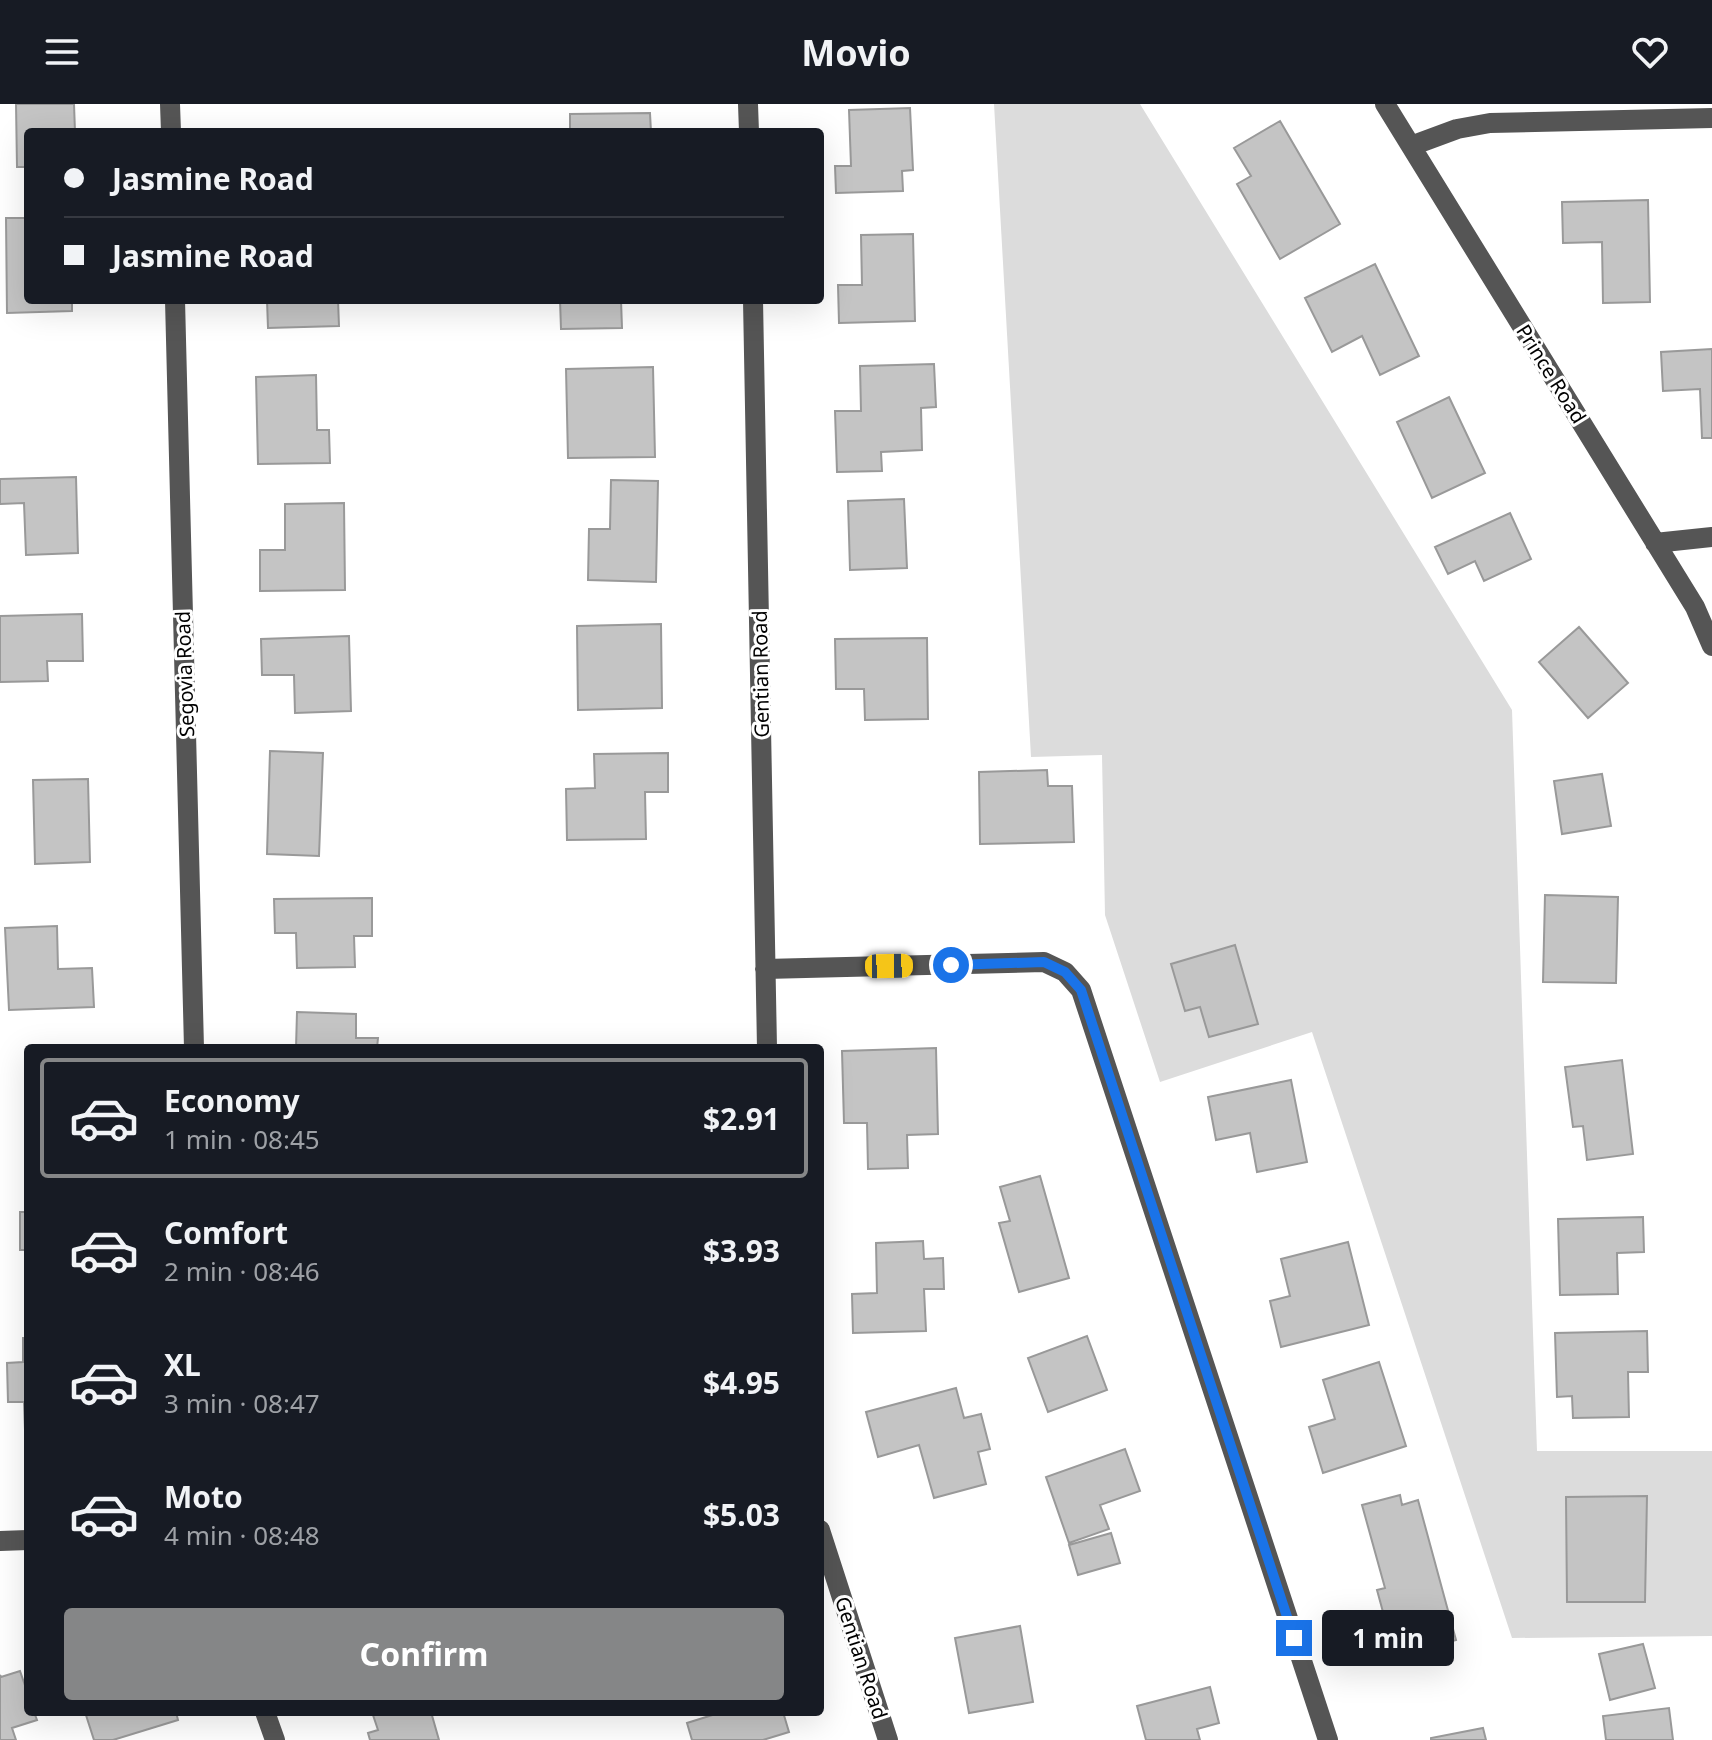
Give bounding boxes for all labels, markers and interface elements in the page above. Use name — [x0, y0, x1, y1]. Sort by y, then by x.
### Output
text: Movio — [801, 28, 911, 77]
icon: menu — [40, 30, 84, 74]
icon: heart — [1628, 30, 1672, 74]
text: Jasmine Road — [112, 158, 314, 199]
text: Jasmine Road — [112, 235, 314, 276]
street label: Prince Road — [1510, 319, 1593, 428]
street label: Gentian Road — [746, 610, 775, 738]
street label: Segovia Road — [169, 611, 200, 737]
route start — [933, 947, 969, 983]
car — [865, 954, 913, 978]
text: Economy — [164, 1080, 300, 1121]
icon: car — [68, 1082, 140, 1154]
text: $2.91 — [703, 1098, 780, 1139]
text: 1 min · 08:45 — [164, 1121, 320, 1157]
text: Comfort — [164, 1212, 288, 1253]
icon: car — [68, 1214, 140, 1286]
text: $3.93 — [703, 1230, 780, 1271]
text: 2 min · 08:46 — [164, 1253, 320, 1289]
text: XL — [164, 1344, 201, 1385]
icon: car — [68, 1346, 140, 1418]
text: $4.95 — [703, 1362, 780, 1403]
text: 3 min · 08:47 — [164, 1385, 320, 1421]
text: Moto — [164, 1476, 243, 1517]
icon: car — [68, 1478, 140, 1550]
text: $5.03 — [703, 1494, 780, 1535]
text: 4 min · 08:48 — [164, 1517, 320, 1553]
street label: Gentian Road — [829, 1593, 894, 1723]
button: Confirm — [64, 1608, 784, 1700]
callout: 1 min — [1322, 1610, 1454, 1666]
route end — [1276, 1620, 1312, 1656]
text: 1 min — [1352, 1620, 1424, 1656]

